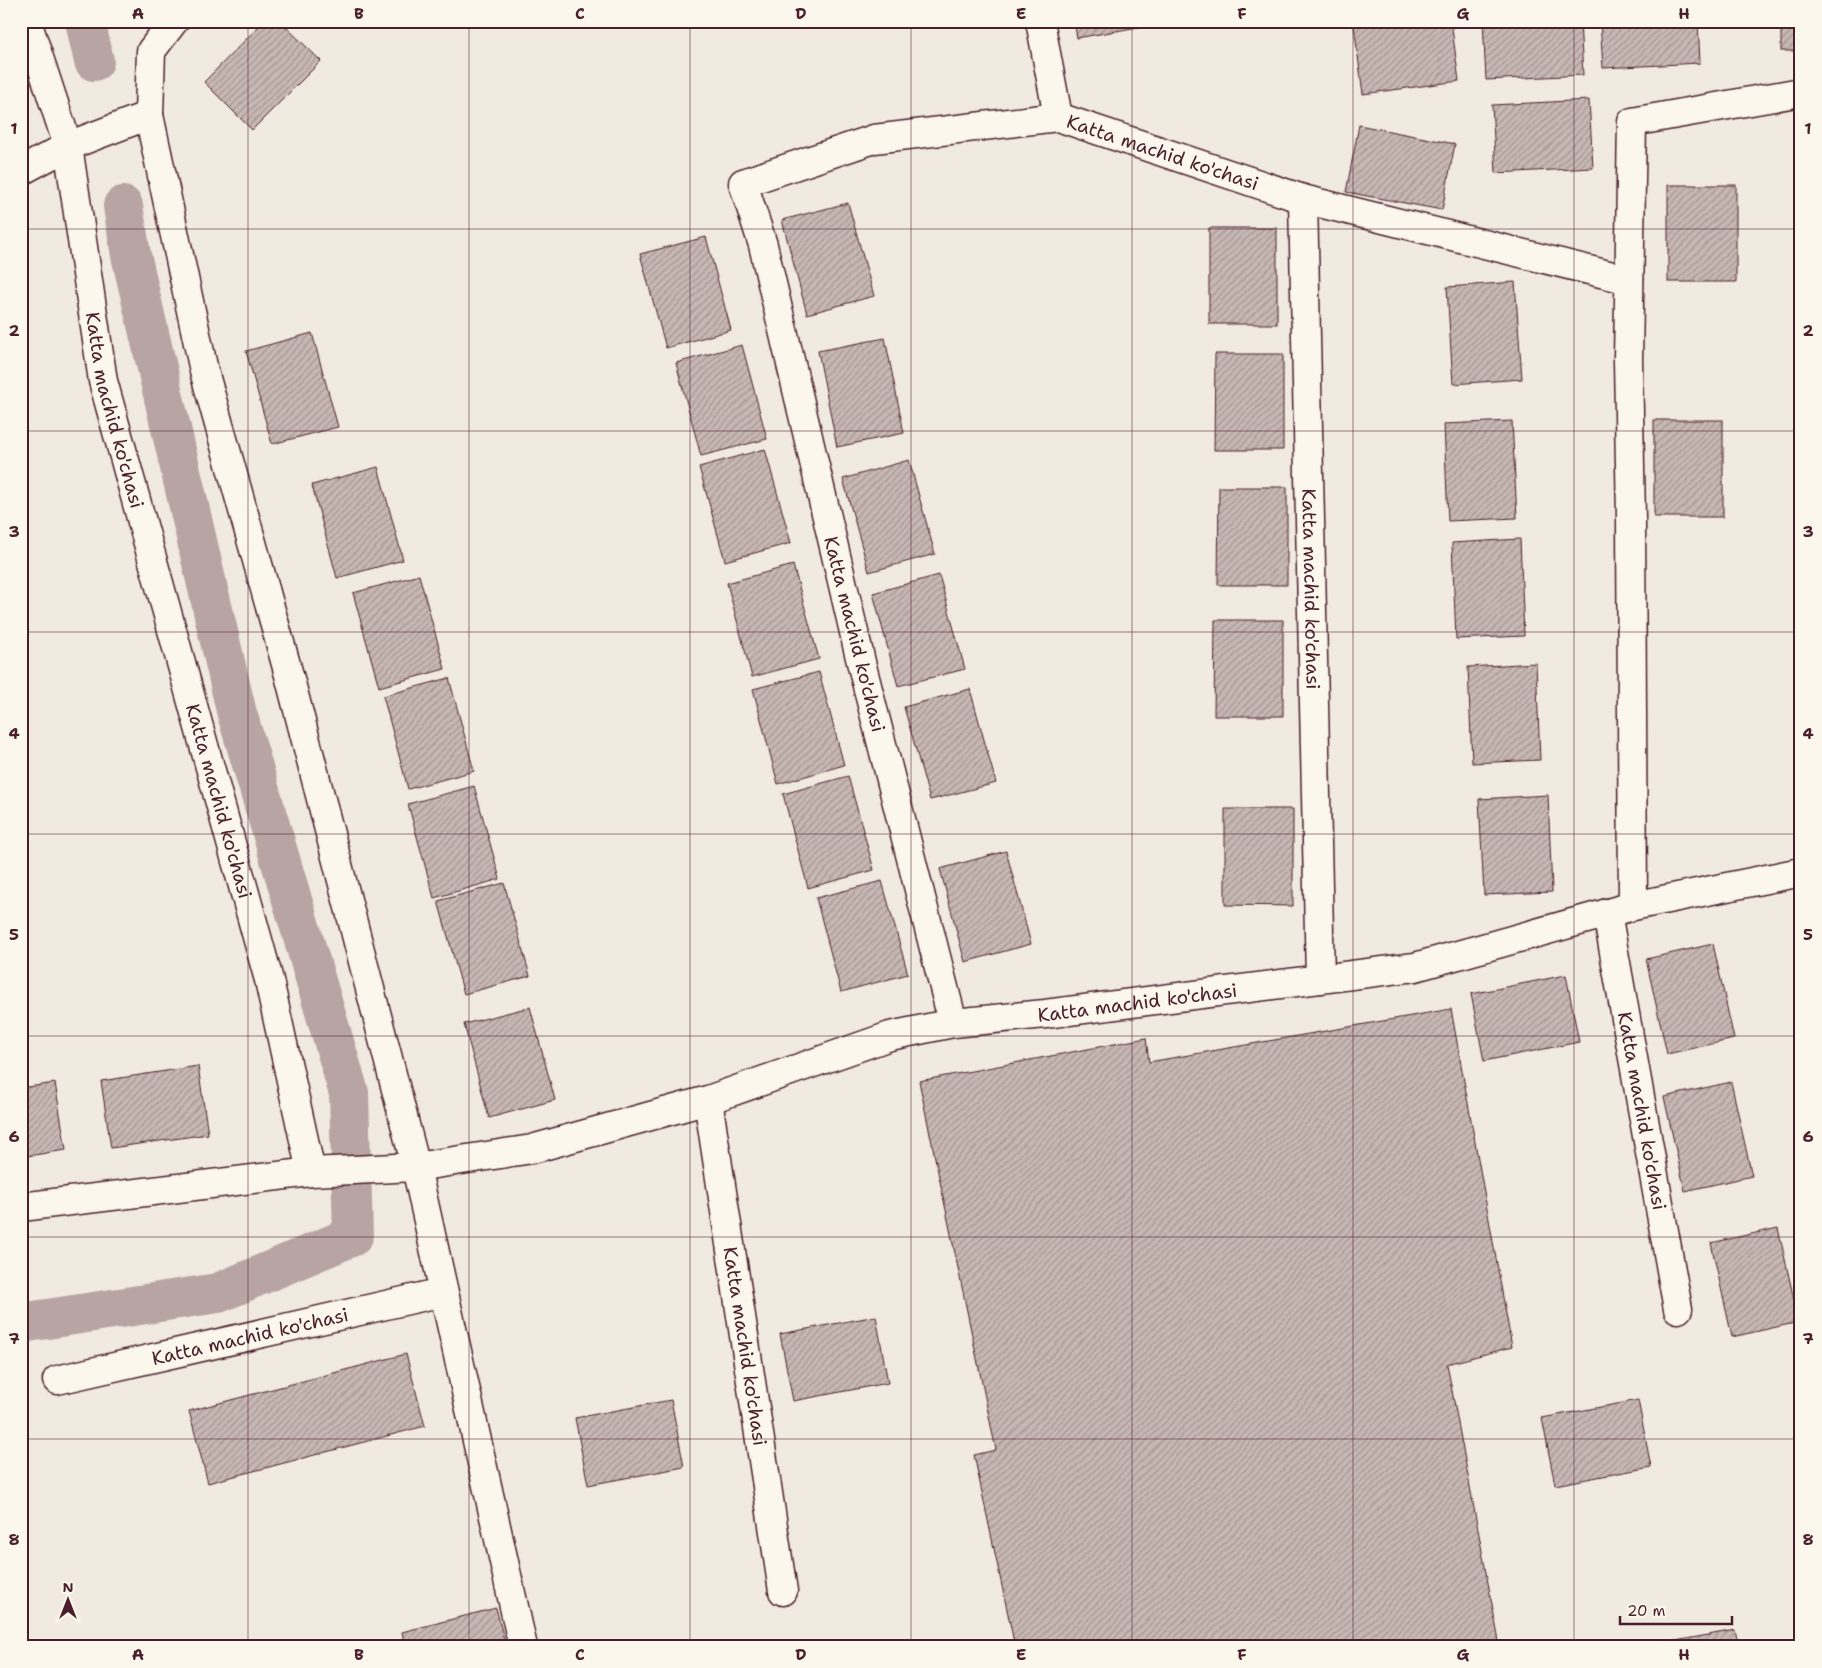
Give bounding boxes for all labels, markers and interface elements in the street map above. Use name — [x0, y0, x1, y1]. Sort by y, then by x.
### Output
text: A — [132, 3, 144, 24]
text: B — [354, 3, 364, 24]
text: C — [575, 3, 585, 24]
text: D — [795, 3, 807, 24]
text: E — [1016, 3, 1026, 24]
text: F — [1237, 3, 1247, 24]
text: G — [1457, 3, 1470, 24]
text: H — [1678, 3, 1690, 24]
street label: Katta machid ko'chasi — [1063, 109, 1262, 196]
text: 1 — [10, 118, 18, 139]
text: 1 — [1804, 118, 1812, 139]
street label: Katta machid ko'chasi — [80, 310, 150, 511]
text: 2 — [8, 320, 20, 341]
text: 2 — [1802, 320, 1814, 341]
street label: Katta machid ko'chasi — [1296, 488, 1326, 690]
text: 3 — [8, 521, 20, 542]
text: 3 — [1802, 521, 1814, 542]
street label: Katta machid ko'chasi — [818, 534, 891, 735]
street label: Katta machid ko'chasi — [180, 701, 258, 901]
text: 4 — [8, 723, 20, 744]
text: 4 — [1802, 723, 1814, 744]
text: 5 — [9, 924, 19, 945]
text: 5 — [1803, 924, 1813, 945]
street label: Katta machid ko'chasi — [1036, 978, 1239, 1028]
street label: Katta machid ko'chasi — [1612, 1010, 1672, 1212]
text: 6 — [8, 1126, 20, 1147]
text: 6 — [1802, 1126, 1814, 1147]
street label: Katta machid ko'chasi — [718, 1245, 773, 1448]
street label: Katta machid ko'chasi — [149, 1302, 351, 1371]
text: 7 — [8, 1328, 20, 1349]
text: 7 — [1802, 1328, 1814, 1349]
text: 8 — [8, 1529, 20, 1550]
text: 8 — [1802, 1529, 1814, 1550]
north arrow — [42, 1576, 92, 1626]
text: N — [62, 1578, 74, 1596]
scale bar — [1620, 1593, 1732, 1625]
text: 20 m — [1627, 1601, 1666, 1621]
text: A — [132, 1644, 144, 1665]
text: B — [354, 1644, 364, 1665]
text: C — [575, 1644, 585, 1665]
text: D — [795, 1644, 807, 1665]
text: E — [1016, 1644, 1026, 1665]
text: F — [1237, 1644, 1247, 1665]
text: G — [1457, 1644, 1470, 1665]
text: H — [1678, 1644, 1690, 1665]

